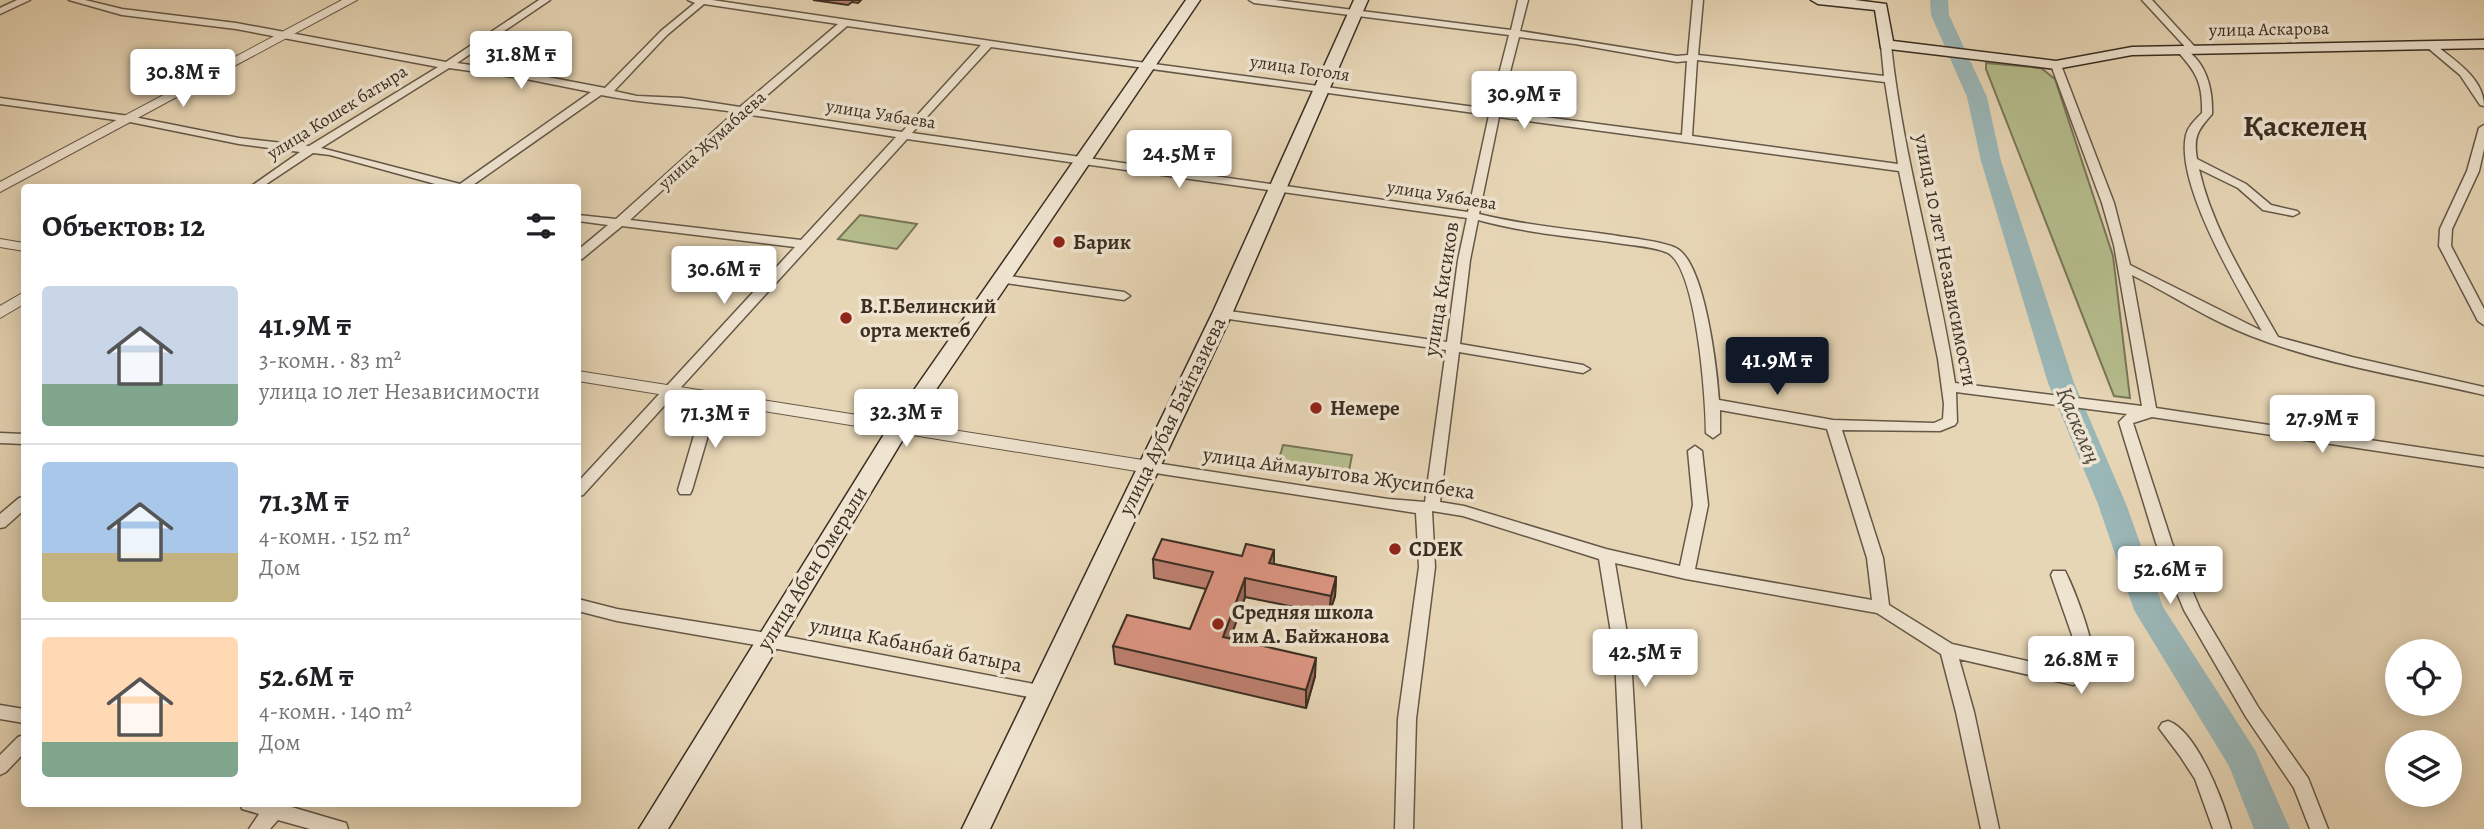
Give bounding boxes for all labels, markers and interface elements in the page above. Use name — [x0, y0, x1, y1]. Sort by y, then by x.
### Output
street label: улица Аскарова — [2208, 16, 2330, 42]
pin: 31.8M ₸ — [456, 32, 586, 91]
text: 31.8M ₸ — [486, 38, 556, 69]
street label: улица Гоголя — [1248, 49, 1351, 87]
pin: 30.8M ₸ — [118, 50, 248, 109]
text: 30.8M ₸ — [146, 56, 220, 87]
street label: улица Кошек батыра — [262, 59, 412, 165]
pin: 30.9M ₸ — [1459, 72, 1589, 131]
text: 30.9M ₸ — [1487, 78, 1561, 109]
street label: улица Жумабаева — [652, 85, 771, 195]
street label: улица Уябаева — [823, 93, 938, 135]
district label: Қаскелең — [2243, 106, 2367, 146]
pin: 24.5M ₸ — [1114, 130, 1244, 190]
street label: улица 10 лет Независимости — [1908, 130, 1984, 389]
text: 24.5M ₸ — [1143, 137, 1215, 168]
street label: улица Уябаева — [1384, 174, 1499, 216]
text: Объектов: 12 — [42, 206, 205, 246]
icon: filters — [522, 207, 560, 245]
street label: улица Кисиков — [1416, 220, 1465, 359]
place label: Барик — [1073, 228, 1131, 256]
marker: Барик — [1051, 234, 1067, 250]
pin: 30.6M ₸ — [659, 246, 789, 306]
text: 30.6M ₸ — [687, 253, 761, 284]
place label: В.Г.Белинский орта мектеб — [860, 292, 996, 344]
text: 41.9M ₸ — [259, 305, 351, 345]
marker: В.Г.Белинский орта мектеб — [838, 310, 854, 326]
street label: улица Аубая Байгазиева — [1111, 312, 1232, 521]
icon: home — [98, 314, 182, 398]
pin: 41.9M ₸ — [1712, 338, 1842, 397]
text: 41.9M ₸ — [1742, 344, 1812, 375]
text: 3-комн. · 83 m² — [259, 345, 401, 376]
text: улица 10 лет Независимости — [259, 376, 540, 407]
water label: Қаскелең — [2049, 382, 2109, 468]
pin: 32.3M ₸ — [841, 390, 971, 449]
pin: 71.3M ₸ — [650, 391, 780, 450]
place label: Немере — [1330, 394, 1400, 422]
text: 32.3M ₸ — [870, 396, 942, 427]
pin: 27.9M ₸ — [2257, 396, 2387, 455]
text: 71.3M ₸ — [681, 397, 749, 428]
marker: Немере — [1308, 400, 1324, 416]
text: 27.9M ₸ — [2286, 402, 2358, 433]
street label: улица Аймауытова Жусипбека — [1200, 440, 1477, 506]
text: 71.3M ₸ — [259, 481, 349, 521]
street label: улица Абен Омерали — [750, 481, 874, 656]
icon: home — [98, 490, 182, 574]
text: 4-комн. · 152 m² — [259, 521, 410, 552]
place label: CDEK — [1409, 535, 1463, 563]
marker: CDEK — [1387, 541, 1403, 557]
pin: 52.6M ₸ — [2105, 546, 2235, 606]
text: Дом — [259, 552, 301, 583]
text: 52.6M ₸ — [2134, 553, 2206, 584]
place label: Средняя школа им А. Байжанова — [1232, 598, 1389, 650]
street label: улица Кабанбай батыра — [807, 611, 1025, 679]
marker: Средняя школа им А. Байжанова — [1210, 616, 1226, 632]
pin: 42.5M ₸ — [1580, 630, 1710, 689]
text: 42.5M ₸ — [1609, 636, 1681, 667]
pin: 26.8M ₸ — [2016, 636, 2146, 696]
map controls — [2385, 639, 2462, 807]
button: locate — [2385, 639, 2462, 716]
text: 26.8M ₸ — [2044, 643, 2118, 674]
text: 52.6M ₸ — [259, 656, 354, 696]
icon: home — [98, 665, 182, 749]
text: 4-комн. · 140 m² — [259, 696, 412, 727]
text: Дом — [259, 727, 301, 758]
button: layers — [2385, 730, 2462, 807]

